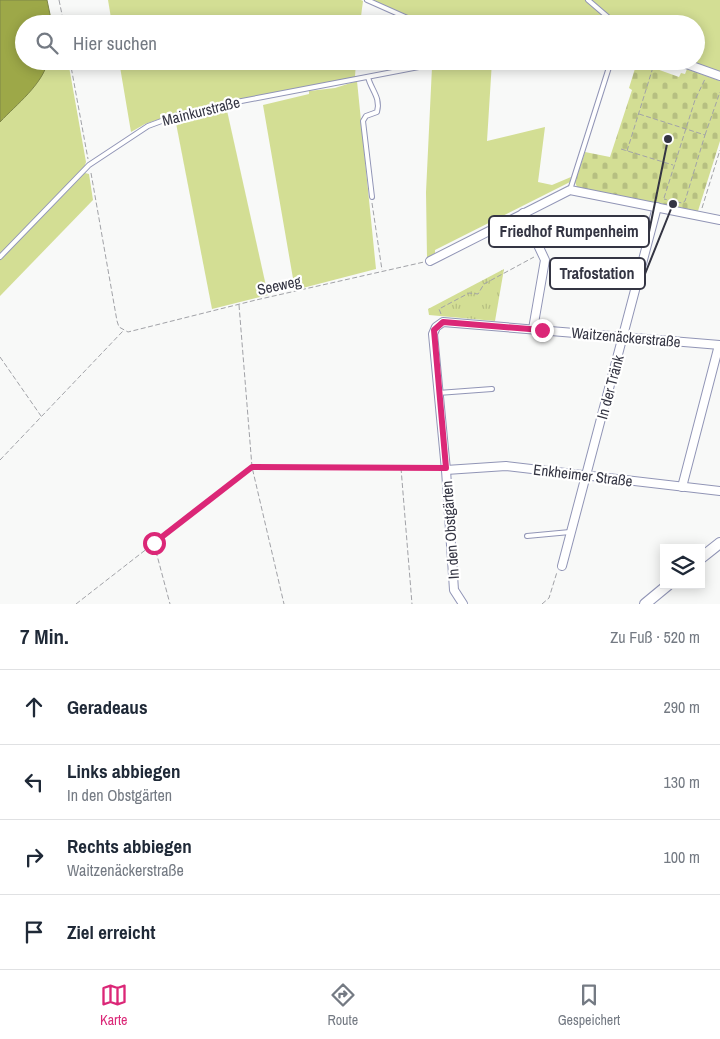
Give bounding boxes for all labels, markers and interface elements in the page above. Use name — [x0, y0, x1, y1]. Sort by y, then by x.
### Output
search box — [15, 15, 705, 70]
icon: search — [33, 29, 61, 57]
text: Hier suchen — [73, 30, 157, 56]
street label: Mainkurstraße — [160, 91, 242, 131]
callout: Friedhof Rumpenheim — [489, 216, 649, 247]
text: Friedhof Rumpenheim — [499, 220, 639, 242]
callout: Trafostation — [550, 258, 645, 289]
text: Trafostation — [559, 262, 635, 284]
street label: Seeweg — [255, 270, 303, 300]
route end — [531, 319, 554, 342]
street label: Waitzenäckerstraße — [570, 322, 682, 352]
street label: In der Tränk — [591, 352, 629, 421]
street label: Enkheimer Straße — [532, 458, 634, 492]
street label: In den Obstgärten — [436, 480, 464, 580]
route start — [143, 532, 166, 555]
map controls — [660, 544, 705, 589]
button: layers — [660, 544, 705, 589]
text: 7 Min. — [20, 622, 69, 651]
text: Zu Fuß · 520 m — [610, 626, 700, 648]
icon: ahead — [20, 693, 48, 721]
text: Geradeaus — [67, 694, 148, 720]
text: 290 m — [664, 696, 700, 718]
text: Links abbiegen — [67, 758, 180, 784]
icon: left — [20, 768, 48, 796]
text: 130 m — [664, 771, 700, 793]
text: In den Obstgärten — [67, 784, 172, 806]
text: Rechts abbiegen — [67, 833, 192, 859]
icon: right — [20, 843, 48, 871]
text: 100 m — [664, 846, 700, 868]
text: Waitzenäckerstraße — [67, 859, 184, 881]
icon: arrive — [20, 918, 48, 946]
text: Ziel erreicht — [67, 919, 155, 945]
tab: Karte — [100, 981, 128, 1029]
tab: Route — [327, 981, 358, 1029]
tab: Gespeichert — [558, 981, 620, 1029]

